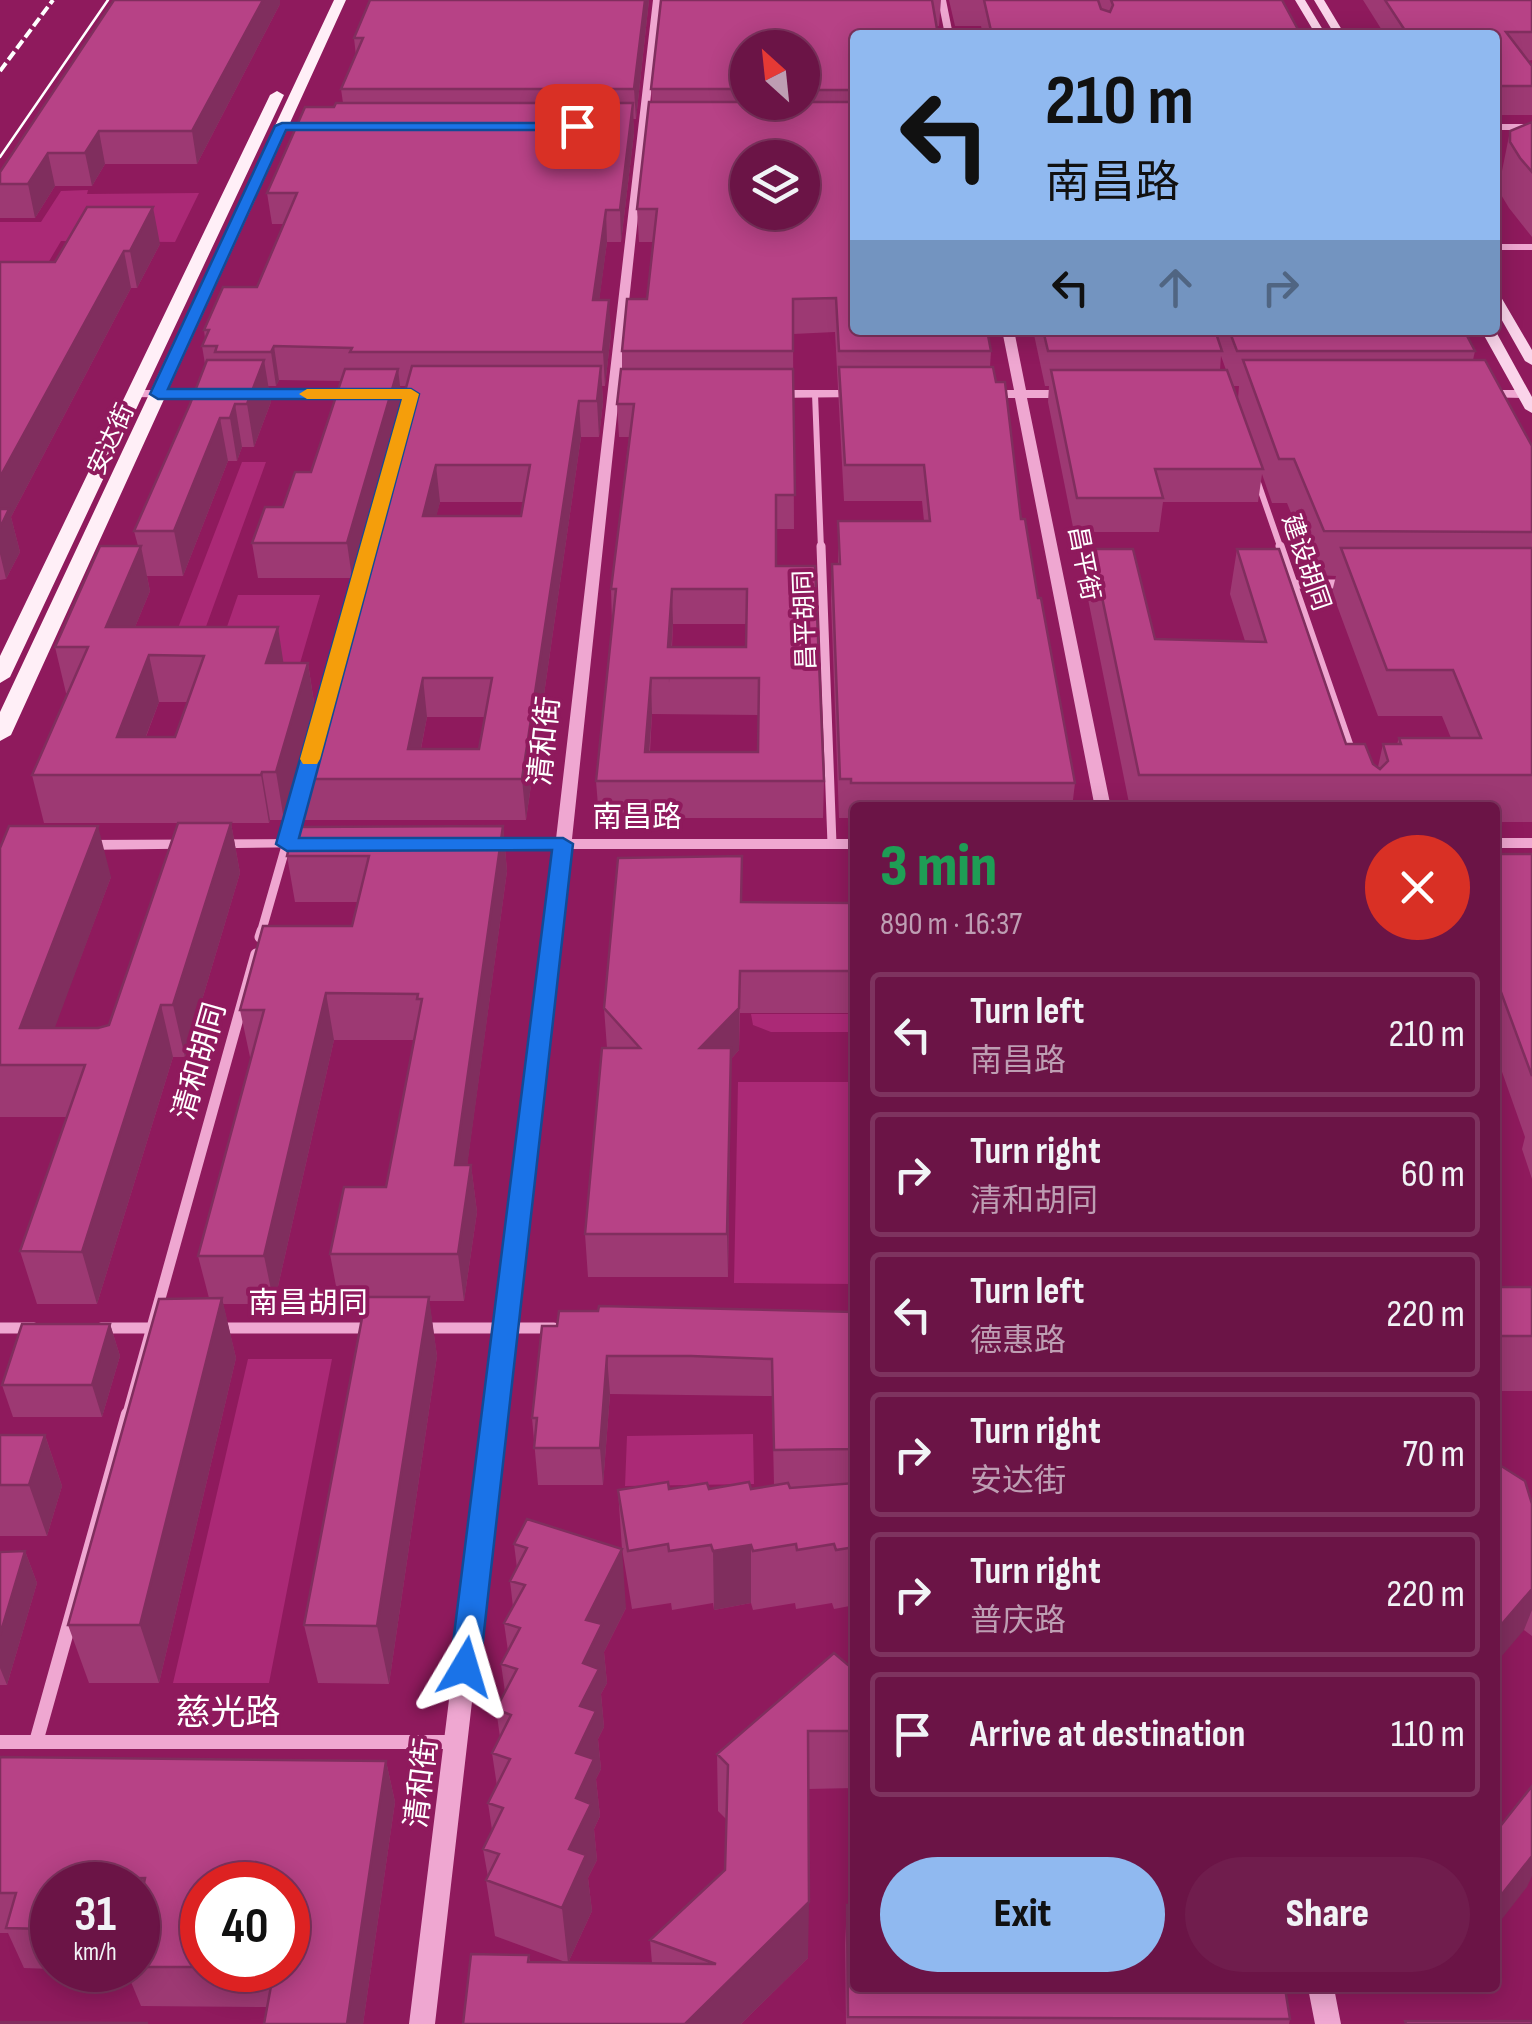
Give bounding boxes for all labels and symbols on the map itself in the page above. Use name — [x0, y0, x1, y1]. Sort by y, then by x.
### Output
north arrow — [730, 30, 820, 120]
pin — [535, 84, 620, 169]
street label: 安达街 — [81, 399, 141, 480]
street label: 建设胡同 — [1275, 510, 1337, 615]
street label: 昌平街 — [1061, 524, 1106, 603]
street label: 昌平胡同 — [788, 569, 823, 670]
street label: 清和街 — [522, 694, 568, 788]
street label: 南昌路 — [592, 800, 682, 836]
street label: 清和胡同 — [166, 999, 234, 1124]
street label: 南昌胡同 — [248, 1286, 368, 1322]
position arrow — [413, 1615, 517, 1719]
street label: 慈光路 — [175, 1692, 281, 1735]
street label: 清和街 — [399, 1736, 445, 1830]
speed limit sign: 40 — [180, 1862, 310, 1992]

